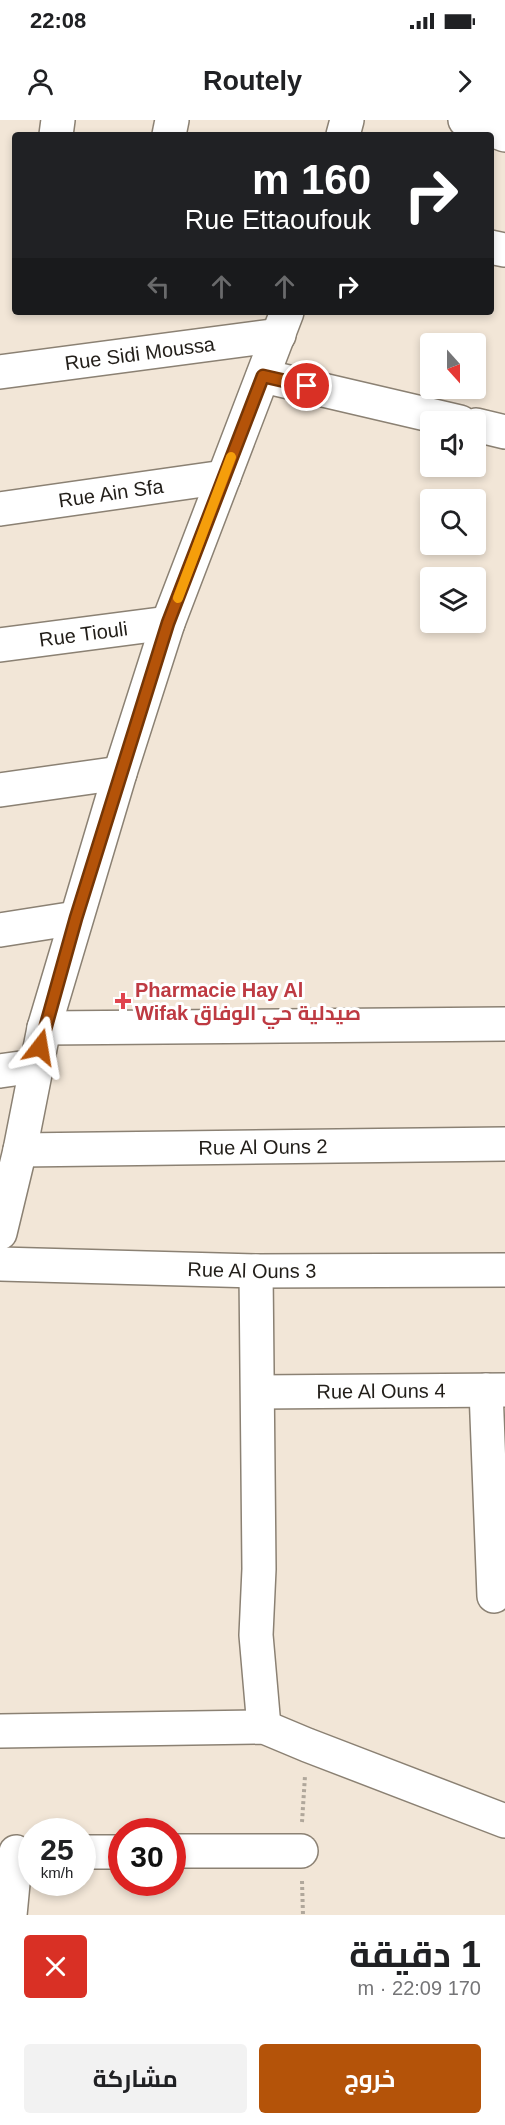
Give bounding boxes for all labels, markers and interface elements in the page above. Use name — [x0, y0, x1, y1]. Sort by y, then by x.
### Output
text: 22:08 — [30, 8, 86, 33]
icon: person — [24, 65, 57, 98]
icon: forward — [448, 65, 481, 98]
text: Routely — [203, 66, 302, 96]
text: 160 m — [252, 156, 371, 203]
icon: right — [392, 156, 470, 234]
text: Rue Ettaoufouk — [185, 205, 371, 235]
icon: left — [142, 270, 175, 303]
icon: ahead — [205, 270, 238, 303]
icon: ahead — [268, 270, 301, 303]
icon: right — [331, 270, 364, 303]
street label: Rue Sidi Moussa — [63, 333, 217, 374]
north arrow — [420, 333, 486, 399]
map controls — [420, 333, 486, 633]
pin — [281, 360, 332, 411]
icon: arrive — [290, 369, 323, 402]
button: sound — [420, 411, 486, 477]
street label: Rue Ain Sfa — [57, 475, 166, 512]
button: search — [420, 489, 486, 555]
button: layers — [420, 567, 486, 633]
street label: Rue Tiouli — [38, 617, 129, 651]
place label: Pharmacie Hay Al Wifak صيدلية حي الوفاق — [135, 979, 361, 1029]
marker: Pharmacie Hay Al Wifak صيدلية حي الوفاق — [116, 994, 130, 1008]
position arrow — [8.0, 1015, 72.0, 1079]
street label: Rue Al Ouns 2 — [198, 1135, 328, 1159]
street label: Rue Al Ouns 3 — [187, 1258, 316, 1282]
street label: Rue Al Ouns 4 — [316, 1379, 446, 1403]
speed limit sign: 30 — [108, 1818, 186, 1896]
text: 25 — [40, 1833, 74, 1866]
text: km/h — [41, 1864, 73, 1881]
text: 1 دقيقة — [349, 1934, 481, 1975]
button: close — [24, 1935, 87, 1998]
text: 170 m · 22:09 — [358, 1977, 481, 1999]
button: مشاركة — [24, 2044, 247, 2113]
button: خروج — [259, 2044, 481, 2113]

